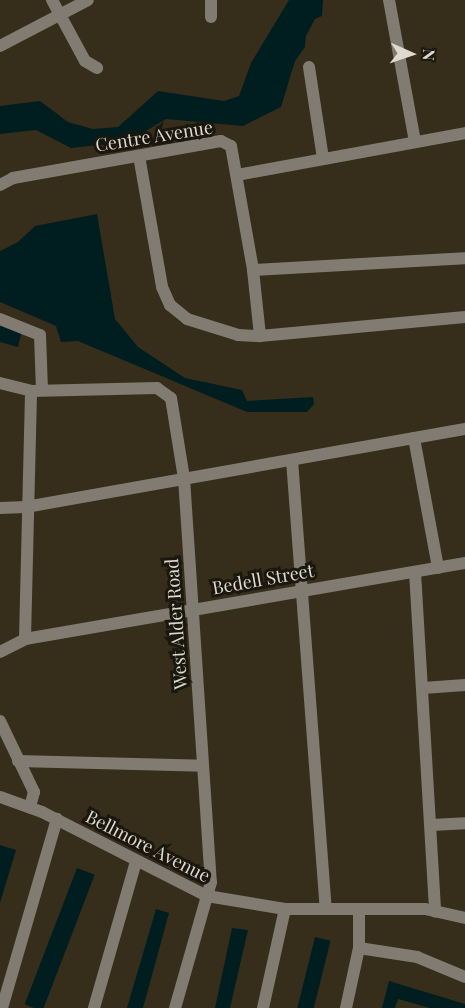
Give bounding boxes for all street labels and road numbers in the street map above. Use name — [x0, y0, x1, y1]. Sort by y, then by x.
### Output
street label: Centre Avenue — [93, 116, 215, 156]
street label: West Alder Road — [161, 557, 191, 691]
street label: Bedell Street — [210, 559, 316, 599]
street label: Bellmore Avenue — [82, 805, 214, 887]

